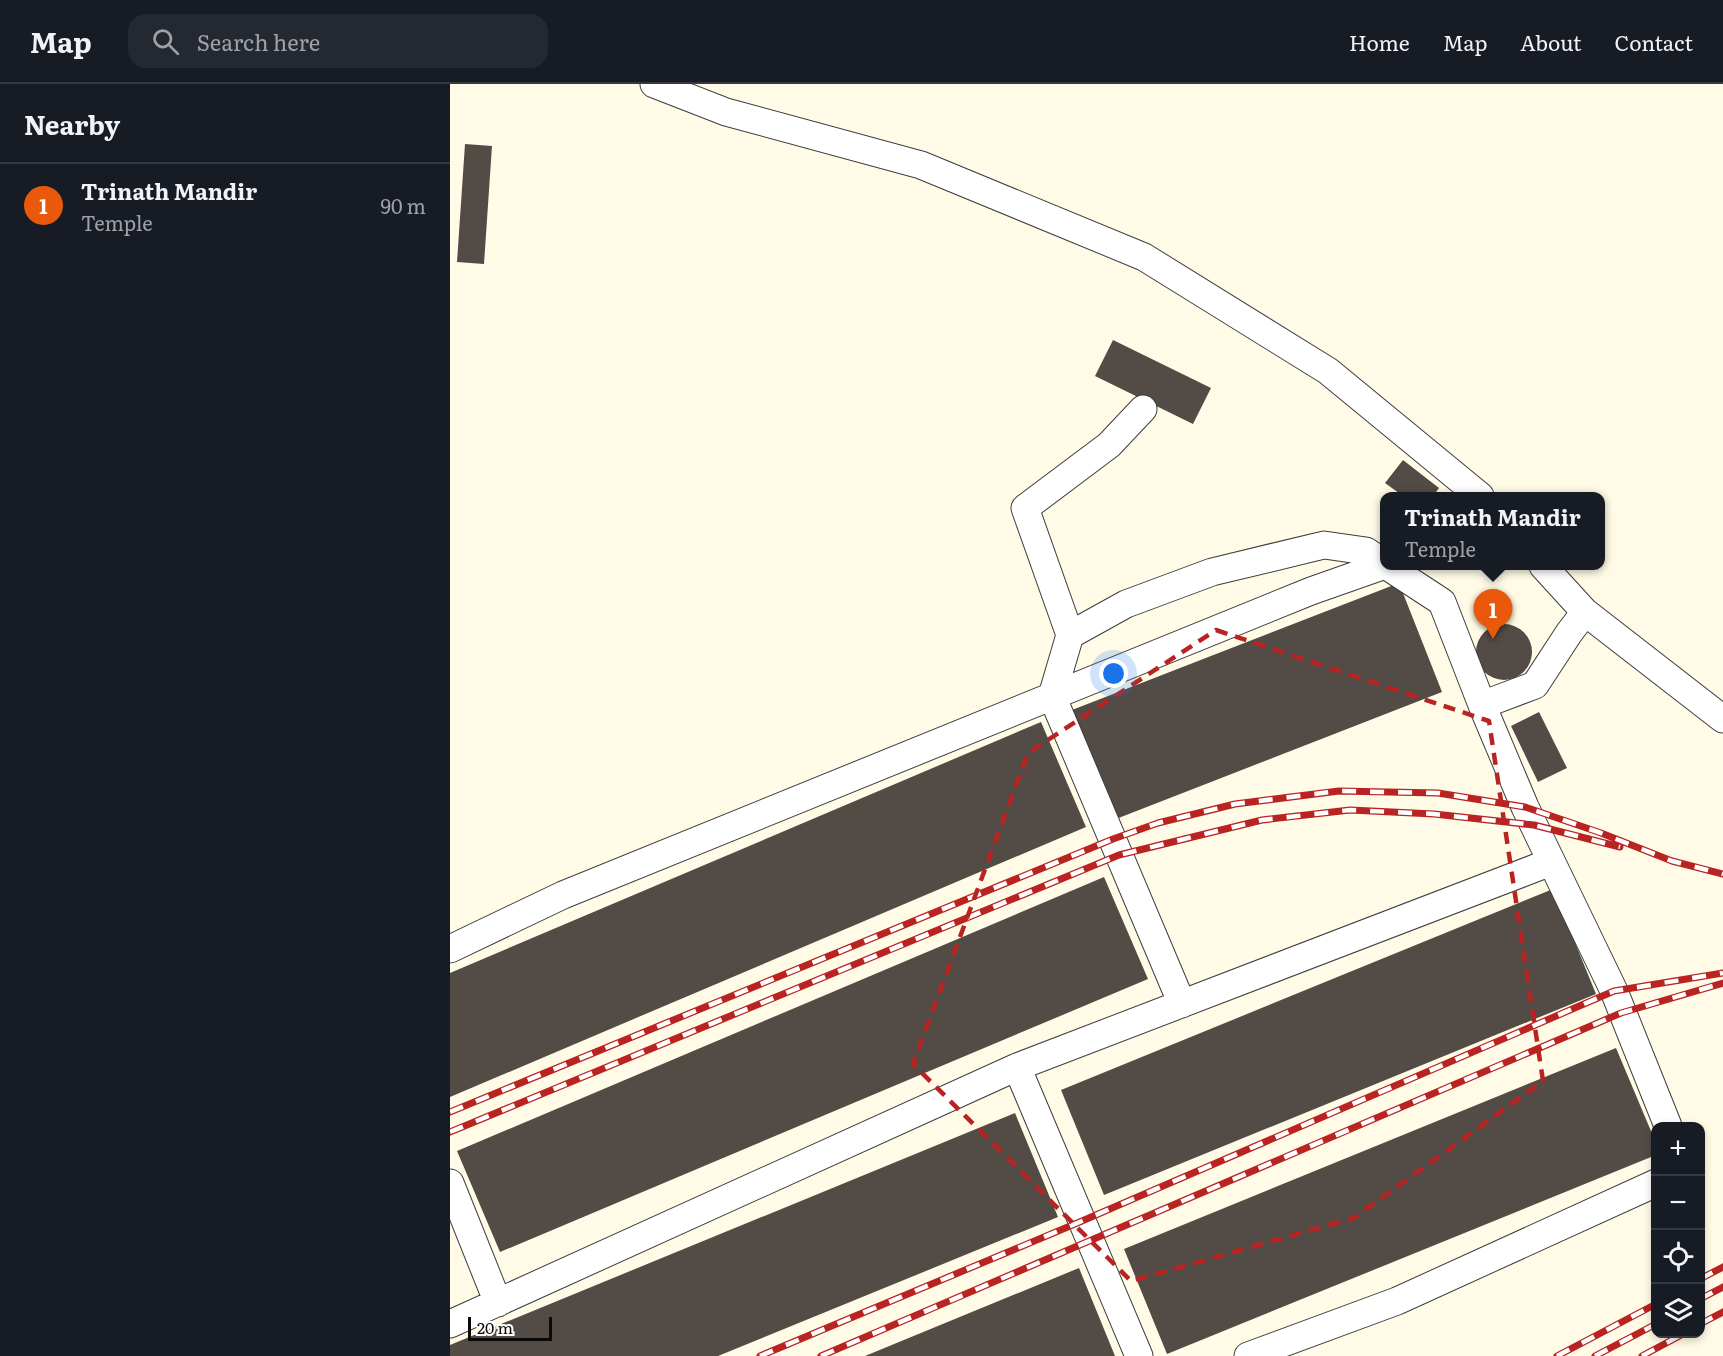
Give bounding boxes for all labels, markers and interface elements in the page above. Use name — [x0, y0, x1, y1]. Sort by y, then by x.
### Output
search box — [128, 14, 548, 68]
text: Map — [30, 20, 92, 62]
icon: search — [149, 25, 182, 58]
text: Search here — [197, 25, 320, 58]
text: Home — [1349, 26, 1410, 57]
text: Map — [1443, 26, 1487, 57]
text: About — [1520, 26, 1582, 57]
text: Contact — [1615, 26, 1693, 57]
text: Nearby — [24, 104, 120, 143]
text: Trinath Mandir — [81, 174, 257, 207]
text: 1 — [39, 190, 48, 220]
text: 90 m — [381, 190, 426, 220]
text: Temple — [81, 207, 153, 237]
popup — [1380, 492, 1605, 570]
text: Trinath Mandir — [1404, 500, 1581, 533]
text: Temple — [1404, 533, 1476, 563]
pin: 1 — [1474, 590, 1512, 639]
your location — [1099, 659, 1128, 688]
map controls — [1651, 1122, 1705, 1338]
button: + — [1651, 1122, 1705, 1176]
button: − — [1651, 1176, 1705, 1230]
button: locate — [1651, 1230, 1705, 1284]
button: layers — [1651, 1284, 1705, 1338]
scale bar — [468, 1314, 552, 1342]
text: 20 m — [477, 1315, 513, 1339]

